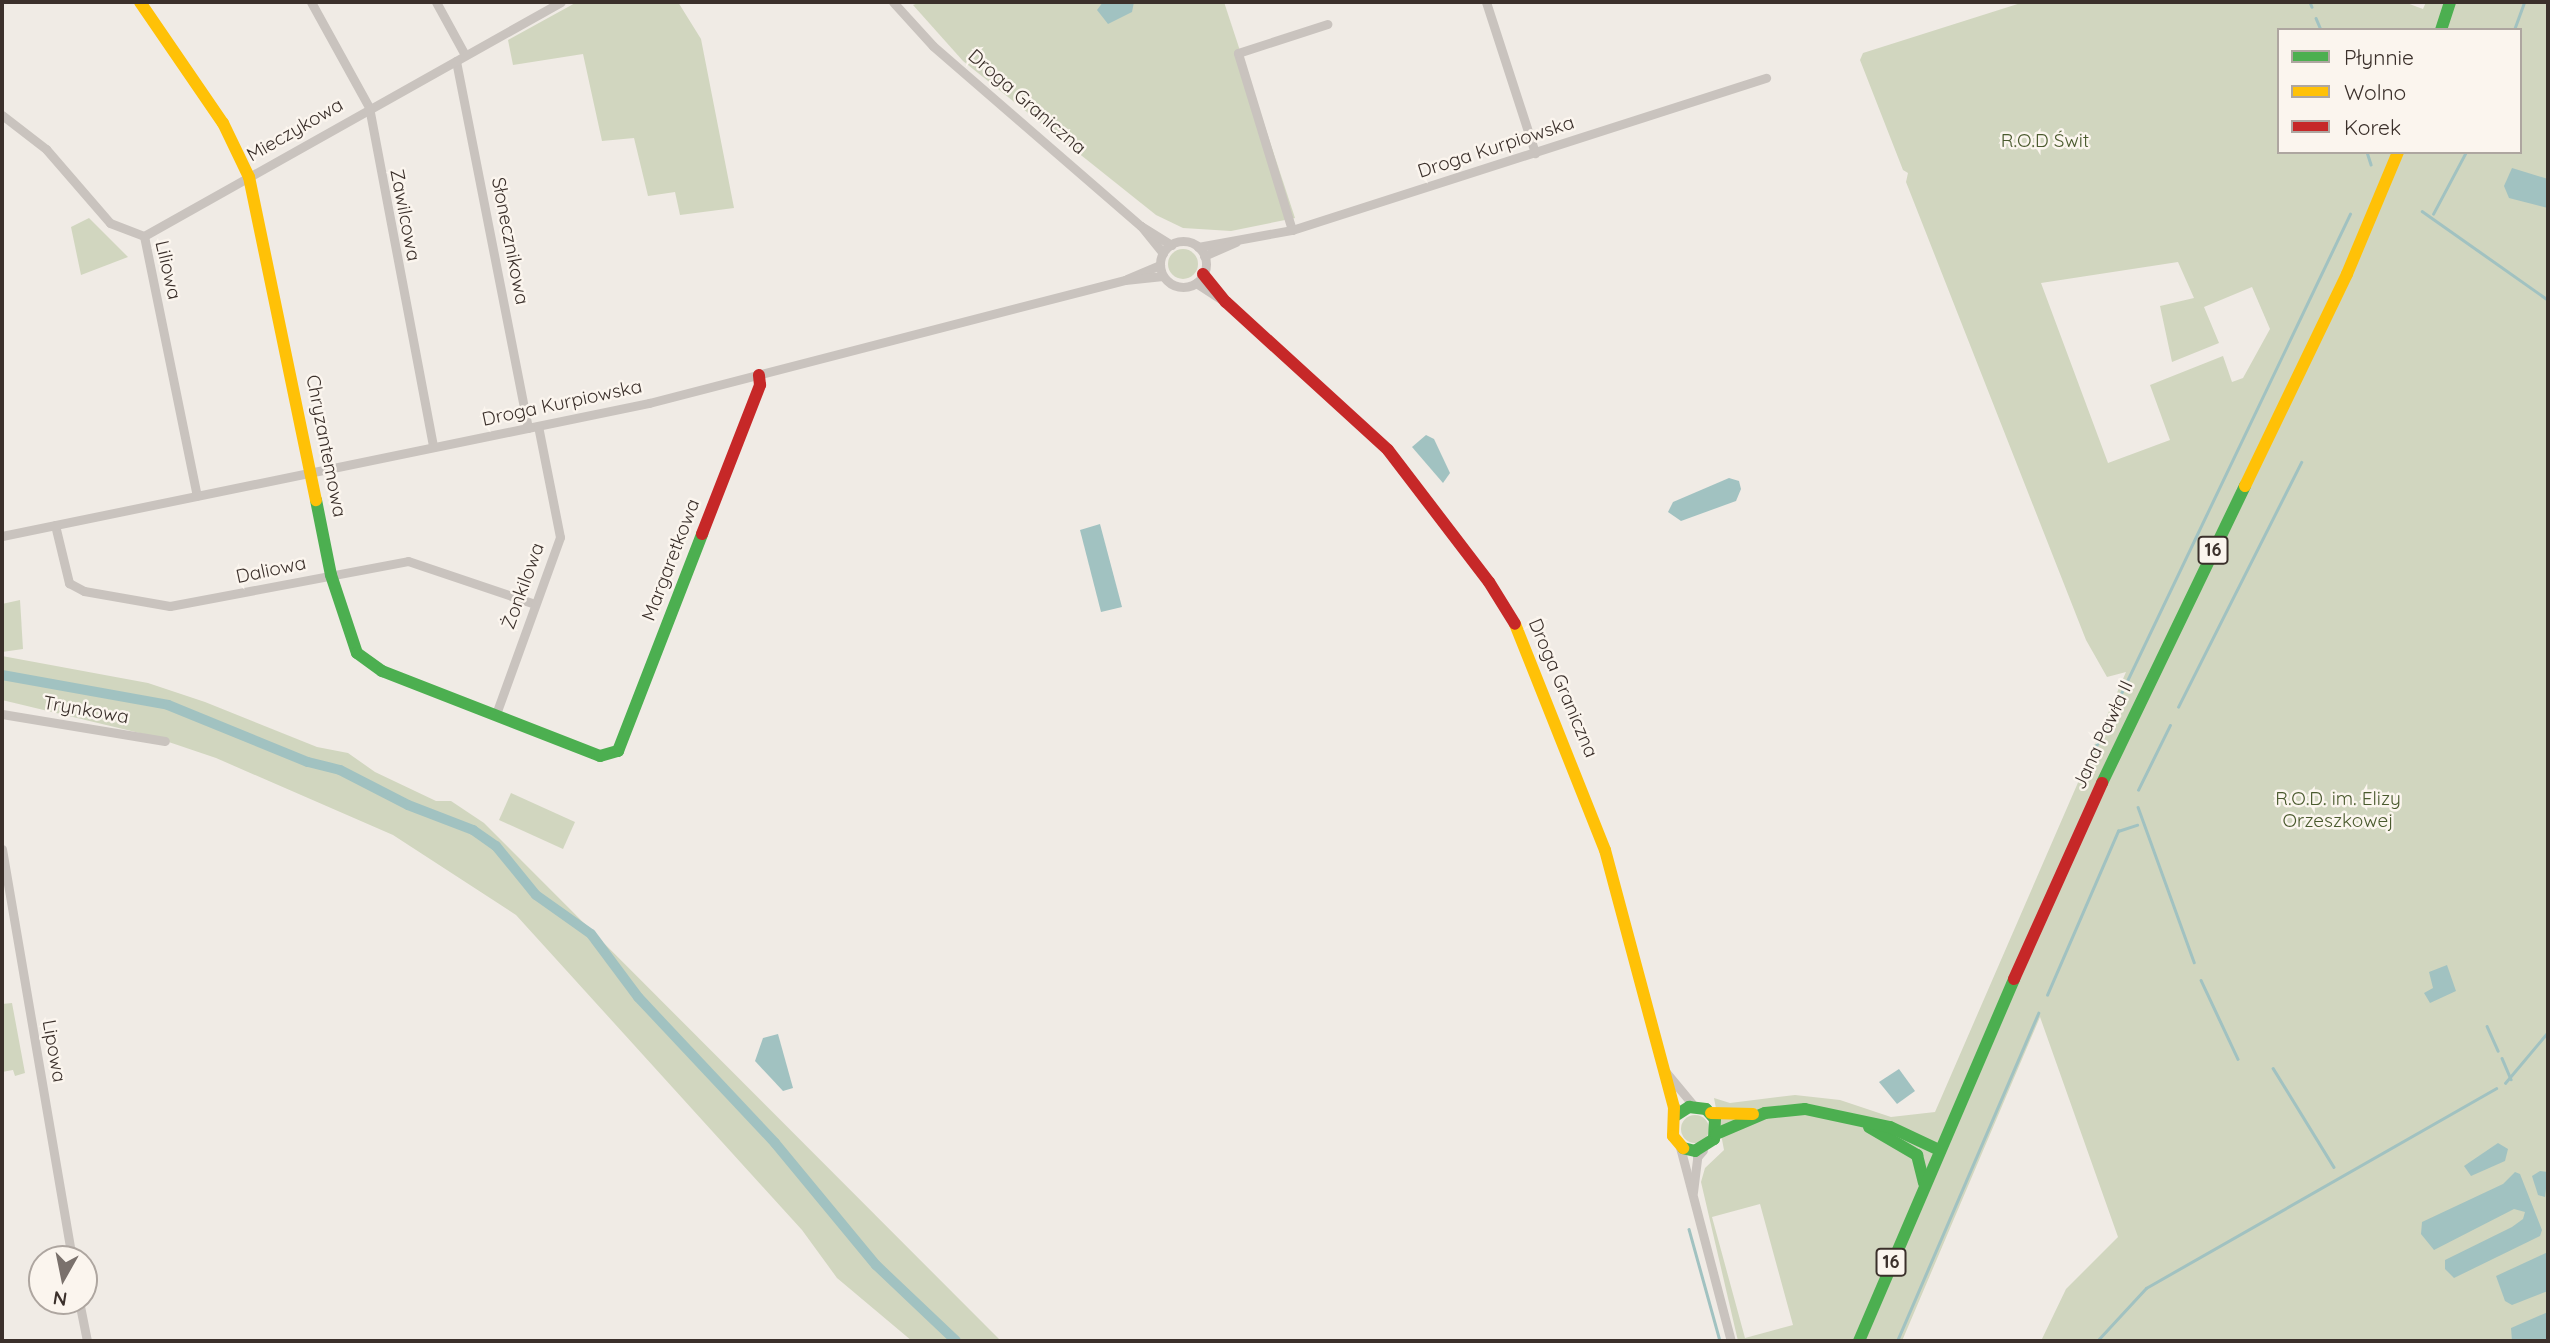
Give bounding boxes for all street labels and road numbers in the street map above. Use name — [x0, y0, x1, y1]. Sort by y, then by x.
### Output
street label: Droga Graniczna — [963, 45, 1091, 159]
street label: Mieczykowa — [243, 93, 347, 167]
street label: Droga Kurpiowska — [1415, 111, 1577, 183]
street label: Zawilcowa — [385, 167, 425, 263]
street label: Słonecznikowa — [486, 175, 534, 307]
street label: Liliowa — [150, 238, 186, 302]
street label: Chryzantemowa — [301, 373, 351, 519]
street label: Droga Kurpiowska — [480, 375, 644, 431]
street label: Margaretkowa — [637, 496, 705, 624]
road number: 16 — [2197, 536, 2229, 564]
street label: Żonkilowa — [497, 540, 549, 632]
street label: Daliowa — [234, 551, 308, 589]
street label: Droga Graniczna — [1523, 615, 1603, 761]
street label: Jana Pawła II — [2068, 677, 2138, 793]
street label: Trynkowa — [41, 691, 131, 729]
street label: Lipowa — [37, 1018, 71, 1084]
road number: 16 — [1875, 1247, 1907, 1276]

